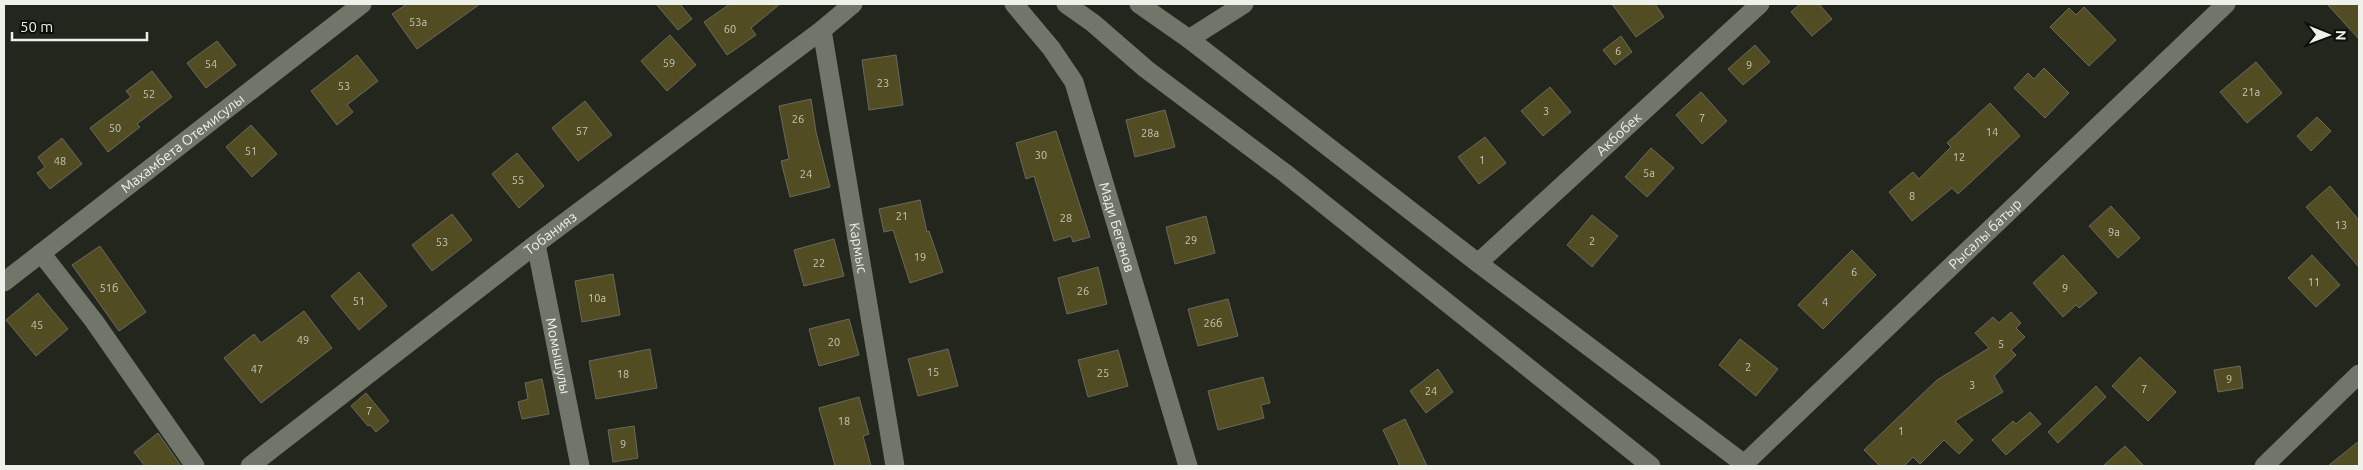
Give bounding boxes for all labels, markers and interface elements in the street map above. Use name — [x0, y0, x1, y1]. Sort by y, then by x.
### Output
scale bar — [12, 10, 148, 42]
north arrow — [2303, 10, 2353, 60]
house number: 53а — [409, 16, 427, 28]
text: 50 m — [20, 18, 53, 35]
house number: 60 — [724, 23, 736, 35]
text: N — [2333, 30, 2349, 41]
house number: 6 — [1615, 45, 1621, 57]
house number: 59 — [663, 57, 675, 69]
house number: 54 — [205, 58, 217, 70]
house number: 9 — [1746, 59, 1752, 71]
house number: 23 — [877, 77, 889, 89]
house number: 53 — [338, 80, 350, 92]
house number: 21а — [2242, 86, 2260, 98]
house number: 52 — [143, 88, 155, 100]
street label: Махамбета Отемисулы — [118, 91, 247, 196]
house number: 3 — [1543, 105, 1549, 117]
street label: Акбобек — [1593, 109, 1645, 159]
house number: 7 — [1699, 112, 1705, 124]
house number: 26 — [792, 113, 804, 125]
house number: 50 — [109, 122, 121, 134]
house number: 57 — [576, 125, 588, 137]
house number: 14 — [1986, 126, 1998, 138]
house number: 28а — [1141, 127, 1159, 139]
house number: 51 — [245, 145, 257, 157]
house number: 30 — [1035, 149, 1047, 161]
house number: 12 — [1953, 151, 1965, 163]
house number: 1 — [1479, 154, 1485, 166]
house number: 48 — [54, 155, 66, 167]
house number: 5а — [1643, 167, 1655, 179]
house number: 24 — [800, 168, 812, 180]
house number: 55 — [512, 174, 524, 186]
street label: Мади Бегенов — [1096, 180, 1138, 274]
house number: 8 — [1909, 190, 1915, 202]
street label: Рысалы батыр — [1945, 196, 2025, 272]
street label: Тобанияз — [521, 208, 580, 258]
house number: 21 — [896, 210, 908, 222]
house number: 28 — [1060, 212, 1072, 224]
house number: 13 — [2335, 219, 2347, 231]
street label: Кармыс — [846, 221, 871, 275]
house number: 9а — [2108, 226, 2120, 238]
house number: 29 — [1185, 234, 1197, 246]
house number: 2 — [1589, 235, 1595, 247]
house number: 53 — [436, 236, 448, 248]
house number: 19 — [914, 251, 926, 263]
house number: 22 — [813, 257, 825, 269]
house number: 6 — [1851, 266, 1857, 278]
house number: 11 — [2308, 276, 2320, 288]
house number: 51б — [100, 282, 118, 294]
house number: 9 — [2062, 282, 2068, 294]
house number: 26 — [1077, 285, 1089, 297]
house number: 10а — [588, 292, 606, 304]
house number: 51 — [353, 295, 365, 307]
house number: 4 — [1822, 296, 1828, 308]
street label: Момышулы — [543, 316, 574, 395]
house number: 26б — [1204, 317, 1222, 329]
house number: 45 — [31, 319, 43, 331]
house number: 49 — [297, 334, 309, 346]
house number: 20 — [828, 336, 840, 348]
house number: 5 — [1998, 338, 2004, 350]
house number: 2 — [1745, 361, 1751, 373]
house number: 47 — [251, 363, 263, 375]
house number: 15 — [927, 366, 939, 378]
house number: 25 — [1097, 367, 1109, 379]
house number: 18 — [617, 368, 629, 380]
house number: 9 — [2226, 373, 2232, 385]
house number: 3 — [1969, 379, 1975, 391]
house number: 7 — [2141, 383, 2147, 395]
house number: 24 — [1425, 385, 1437, 397]
house number: 7 — [366, 405, 372, 417]
house number: 18 — [838, 415, 850, 427]
house number: 1 — [1898, 425, 1904, 437]
house number: 9 — [620, 438, 626, 450]

